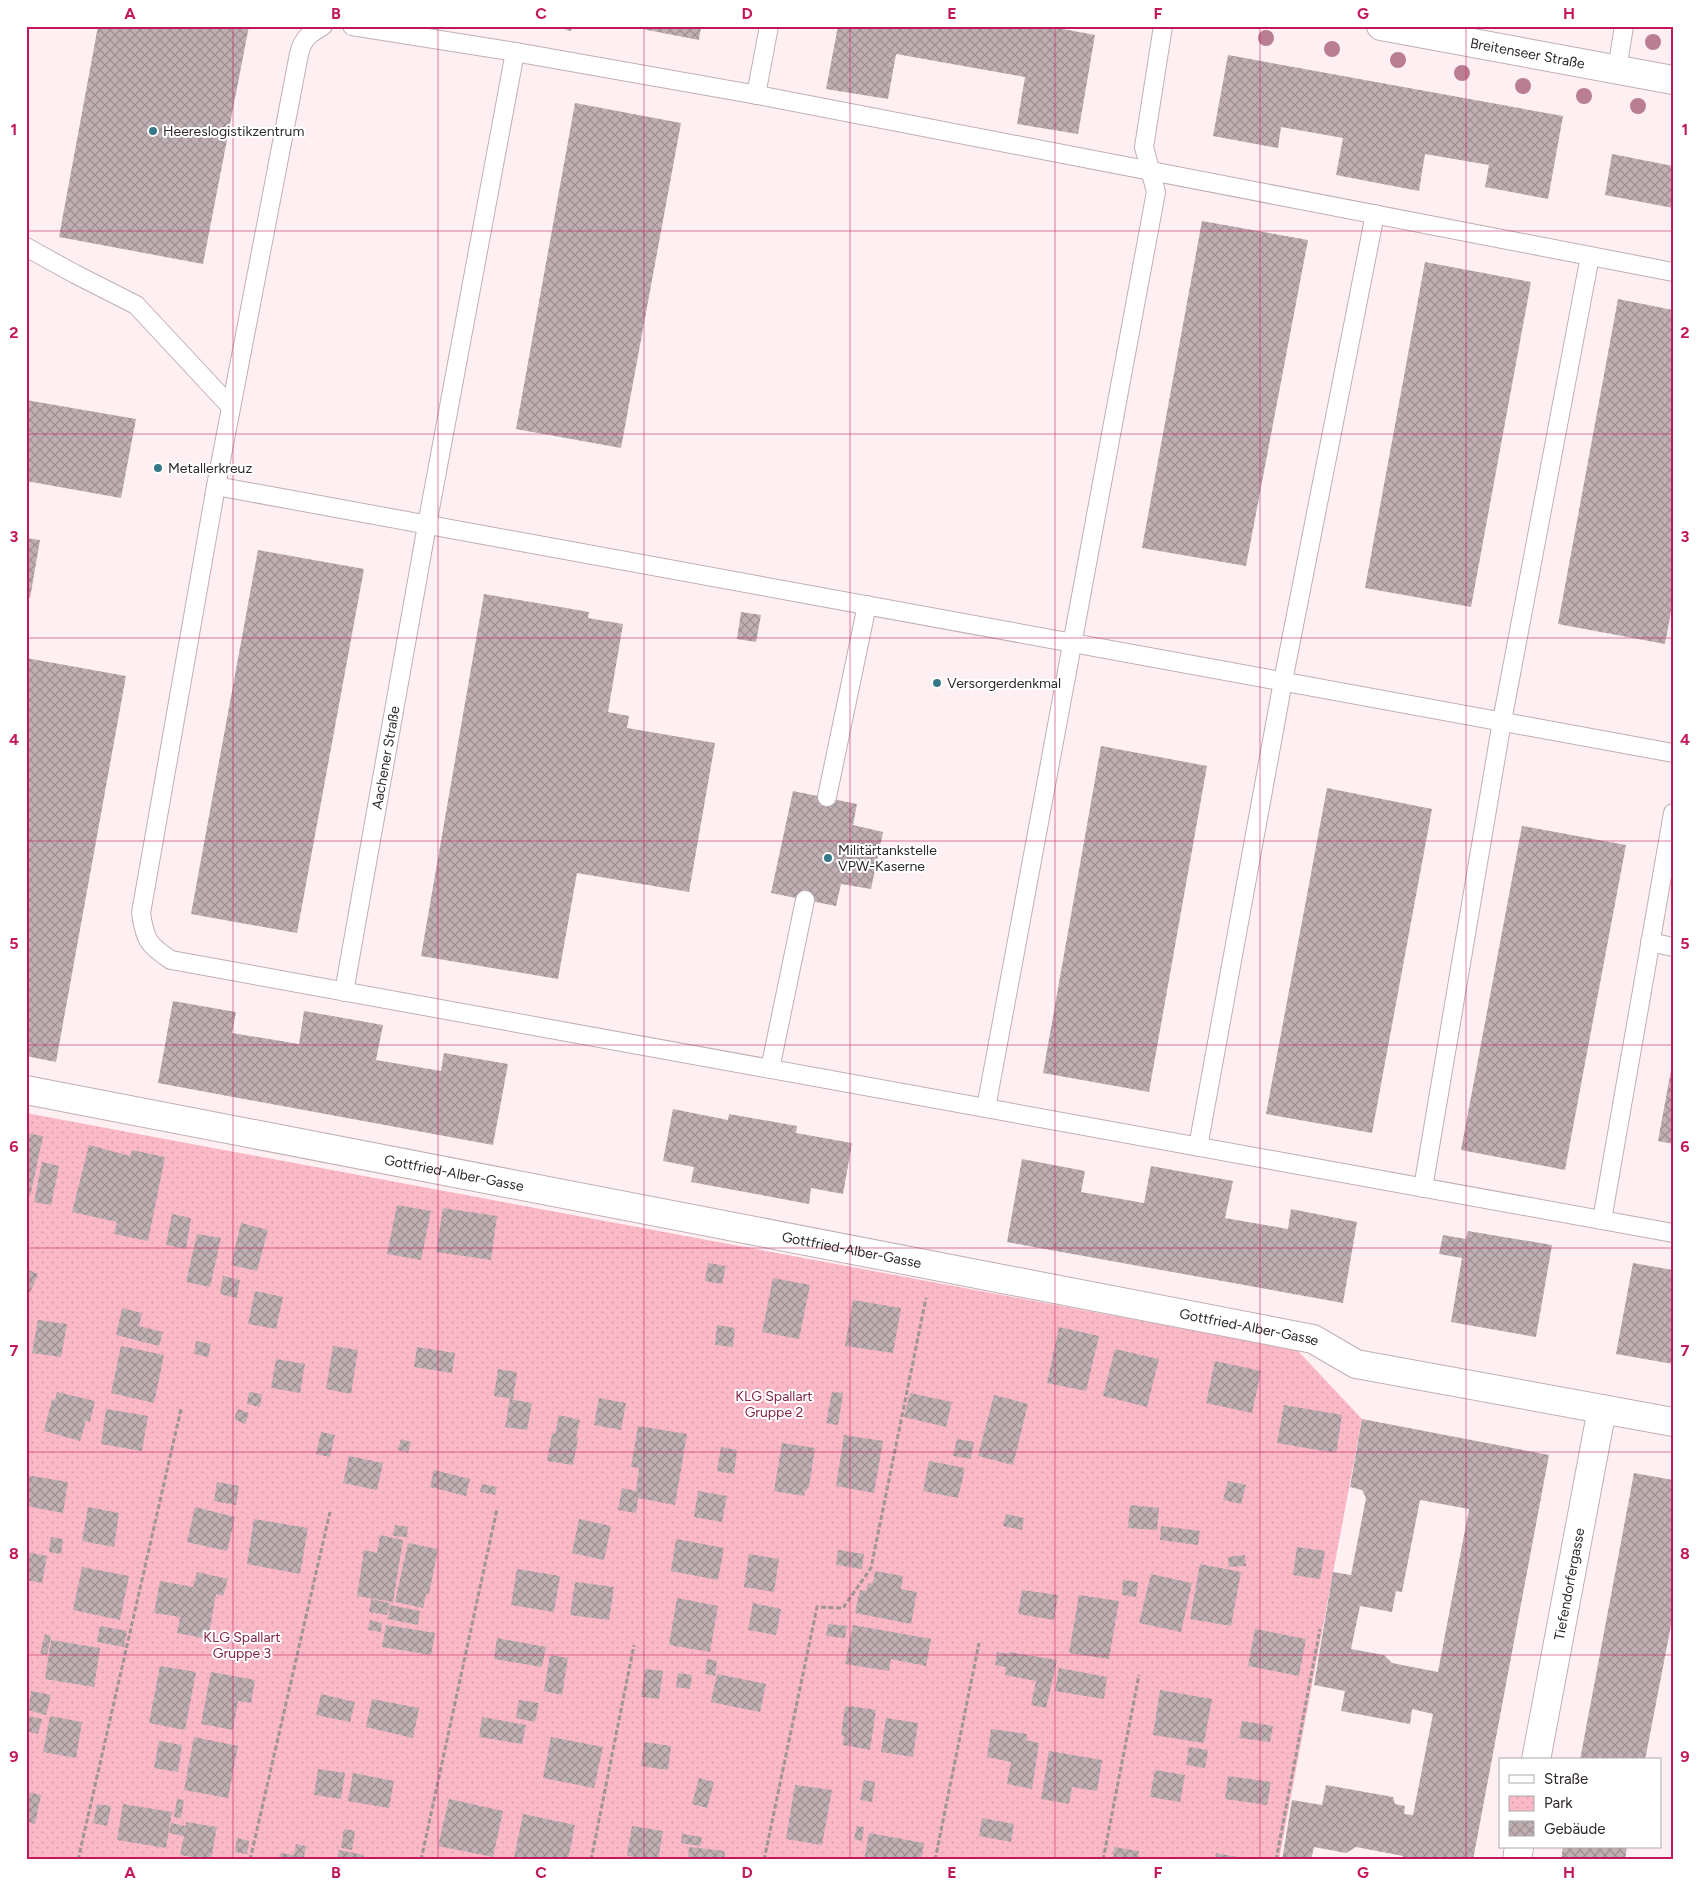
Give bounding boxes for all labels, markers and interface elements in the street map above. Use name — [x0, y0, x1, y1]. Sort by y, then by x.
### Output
text: A — [124, 4, 136, 23]
text: B — [331, 4, 341, 23]
text: C — [535, 4, 547, 23]
text: D — [741, 4, 753, 23]
text: E — [947, 4, 957, 23]
text: F — [1154, 4, 1163, 23]
text: G — [1357, 4, 1369, 23]
text: H — [1563, 4, 1575, 23]
street label: Breitenseer Straße — [1469, 34, 1587, 72]
text: 1 — [11, 120, 17, 139]
text: 1 — [1682, 120, 1688, 139]
place label: Heereslogistikzentrum — [163, 123, 304, 140]
marker: Heereslogistikzentrum — [147, 125, 159, 137]
text: 2 — [9, 323, 19, 342]
text: 2 — [1680, 323, 1690, 342]
place label: Metallerkreuz — [168, 460, 252, 477]
marker: Metallerkreuz — [152, 462, 164, 474]
text: 3 — [10, 527, 19, 546]
text: 3 — [1681, 527, 1690, 546]
place label: Versorgerdenkmal — [947, 675, 1061, 692]
marker: Versorgerdenkmal — [931, 677, 943, 689]
street label: Aachener Straße — [368, 704, 403, 811]
text: 4 — [9, 730, 19, 749]
text: 4 — [1680, 730, 1690, 749]
place label: Militärtankstelle VPW-Kaserne — [838, 842, 937, 875]
marker: Militärtankstelle VPW-Kaserne — [822, 852, 834, 864]
text: 5 — [9, 934, 19, 953]
text: 5 — [1680, 934, 1690, 953]
text: 6 — [9, 1137, 19, 1156]
text: 6 — [1680, 1137, 1690, 1156]
street label: Gottfried-Alber-Gasse — [383, 1151, 526, 1195]
street label: Gottfried-Alber-Gasse — [780, 1228, 923, 1272]
street label: Gottfried-Alber-Gasse — [1178, 1305, 1323, 1350]
text: 7 — [10, 1341, 19, 1360]
text: 7 — [1681, 1341, 1690, 1360]
park label: KLG Spallart Gruppe 2 — [735, 1388, 813, 1421]
street label: Tiefendorfergasse — [1550, 1526, 1588, 1642]
text: 8 — [9, 1544, 19, 1563]
text: 8 — [1680, 1544, 1690, 1563]
park label: KLG Spallart Gruppe 3 — [203, 1629, 281, 1662]
text: 9 — [9, 1747, 19, 1766]
text: 9 — [1680, 1747, 1690, 1766]
legend — [1499, 1758, 1662, 1848]
text: Straße — [1544, 1770, 1588, 1788]
text: Park — [1544, 1794, 1573, 1812]
text: Gebäude — [1544, 1820, 1605, 1838]
text: A — [124, 1863, 136, 1882]
text: B — [331, 1863, 341, 1882]
text: C — [535, 1863, 547, 1882]
text: D — [741, 1863, 753, 1882]
text: E — [947, 1863, 957, 1882]
text: F — [1154, 1863, 1163, 1882]
text: G — [1357, 1863, 1369, 1882]
text: H — [1563, 1863, 1575, 1882]

